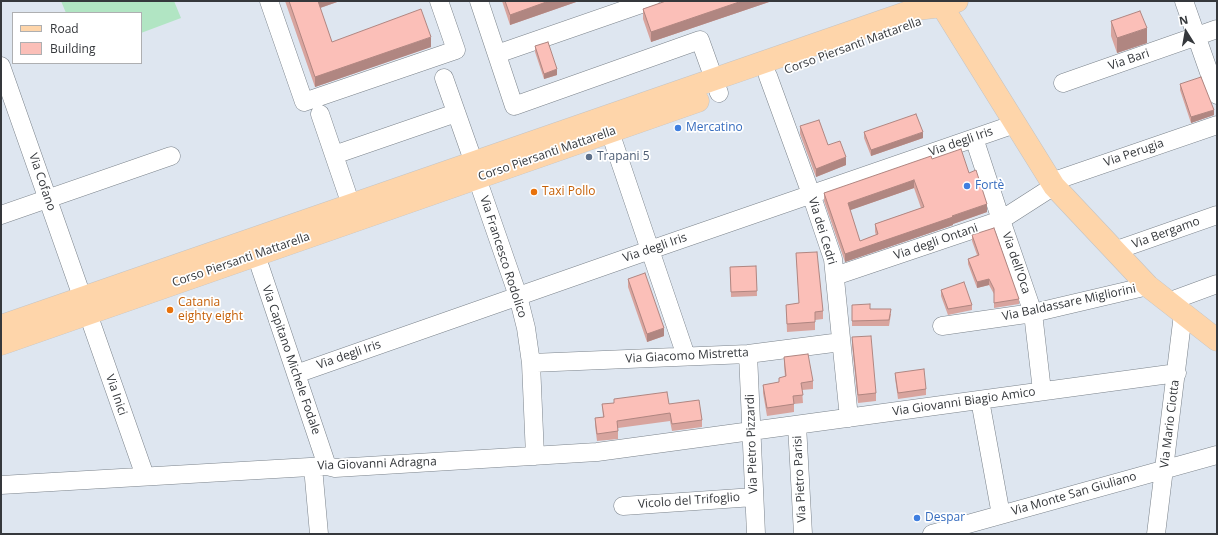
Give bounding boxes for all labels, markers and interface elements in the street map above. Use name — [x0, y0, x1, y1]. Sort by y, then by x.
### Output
legend — [12, 12, 142, 64]
north arrow — [1166, 12, 1206, 52]
text: N — [1178, 12, 1189, 28]
street label: Corso Piersanti Mattarella — [782, 14, 924, 78]
text: Road — [50, 20, 79, 37]
text: Building — [50, 40, 95, 57]
street label: Via Bari — [1107, 46, 1151, 74]
place label: Mercatino — [686, 121, 743, 135]
marker: Mercatino — [673, 123, 683, 133]
street label: Corso Piersanti Mattarella — [476, 124, 618, 184]
street label: Via degli Iris — [927, 124, 995, 160]
street label: Via Perugia — [1102, 136, 1166, 170]
place label: Trapani 5 — [597, 150, 650, 164]
street label: Via Cofano — [25, 151, 59, 213]
marker: Trapani 5 — [584, 152, 594, 162]
place label: Fortè — [975, 179, 1004, 193]
marker: Fortè — [962, 181, 972, 191]
place label: Taxi Pollo — [542, 185, 595, 199]
marker: Taxi Pollo — [529, 187, 539, 197]
street label: Via Francesco Rodolico — [476, 194, 530, 320]
street label: Via dei Cedri — [805, 196, 839, 266]
street label: Via Bergamo — [1130, 214, 1202, 252]
street label: Via degli Ontani — [892, 221, 980, 263]
street label: Corso Piersanti Mattarella — [170, 230, 312, 290]
street label: Via degli Iris — [621, 230, 689, 266]
street label: Via dell'Oca — [999, 230, 1033, 296]
street label: Via Baldassare Migliorini — [1001, 282, 1137, 324]
street label: Via Capitano Michele Fodale — [259, 283, 323, 437]
place label: Catania eighty eight — [178, 296, 243, 324]
marker: Catania eighty eight — [165, 305, 175, 315]
street label: Via degli Iris — [315, 337, 383, 373]
street label: Via Giacomo Mistretta — [625, 346, 749, 366]
street label: Via Inici — [102, 373, 130, 417]
street label: Via Mario Ciotta — [1157, 379, 1183, 469]
street label: Via Giovanni Biagio Amico — [891, 385, 1037, 419]
street label: Via Pietro Pizzardi — [743, 394, 761, 494]
street label: Via Pietro Parisi — [791, 435, 809, 523]
street label: Via Giovanni Adragna — [317, 455, 437, 473]
street label: Via Monte San Giuliano — [1010, 469, 1138, 519]
street label: Vicolo del Trifoglio — [637, 490, 741, 512]
place label: Despar — [925, 511, 965, 525]
marker: Despar — [912, 513, 922, 523]

